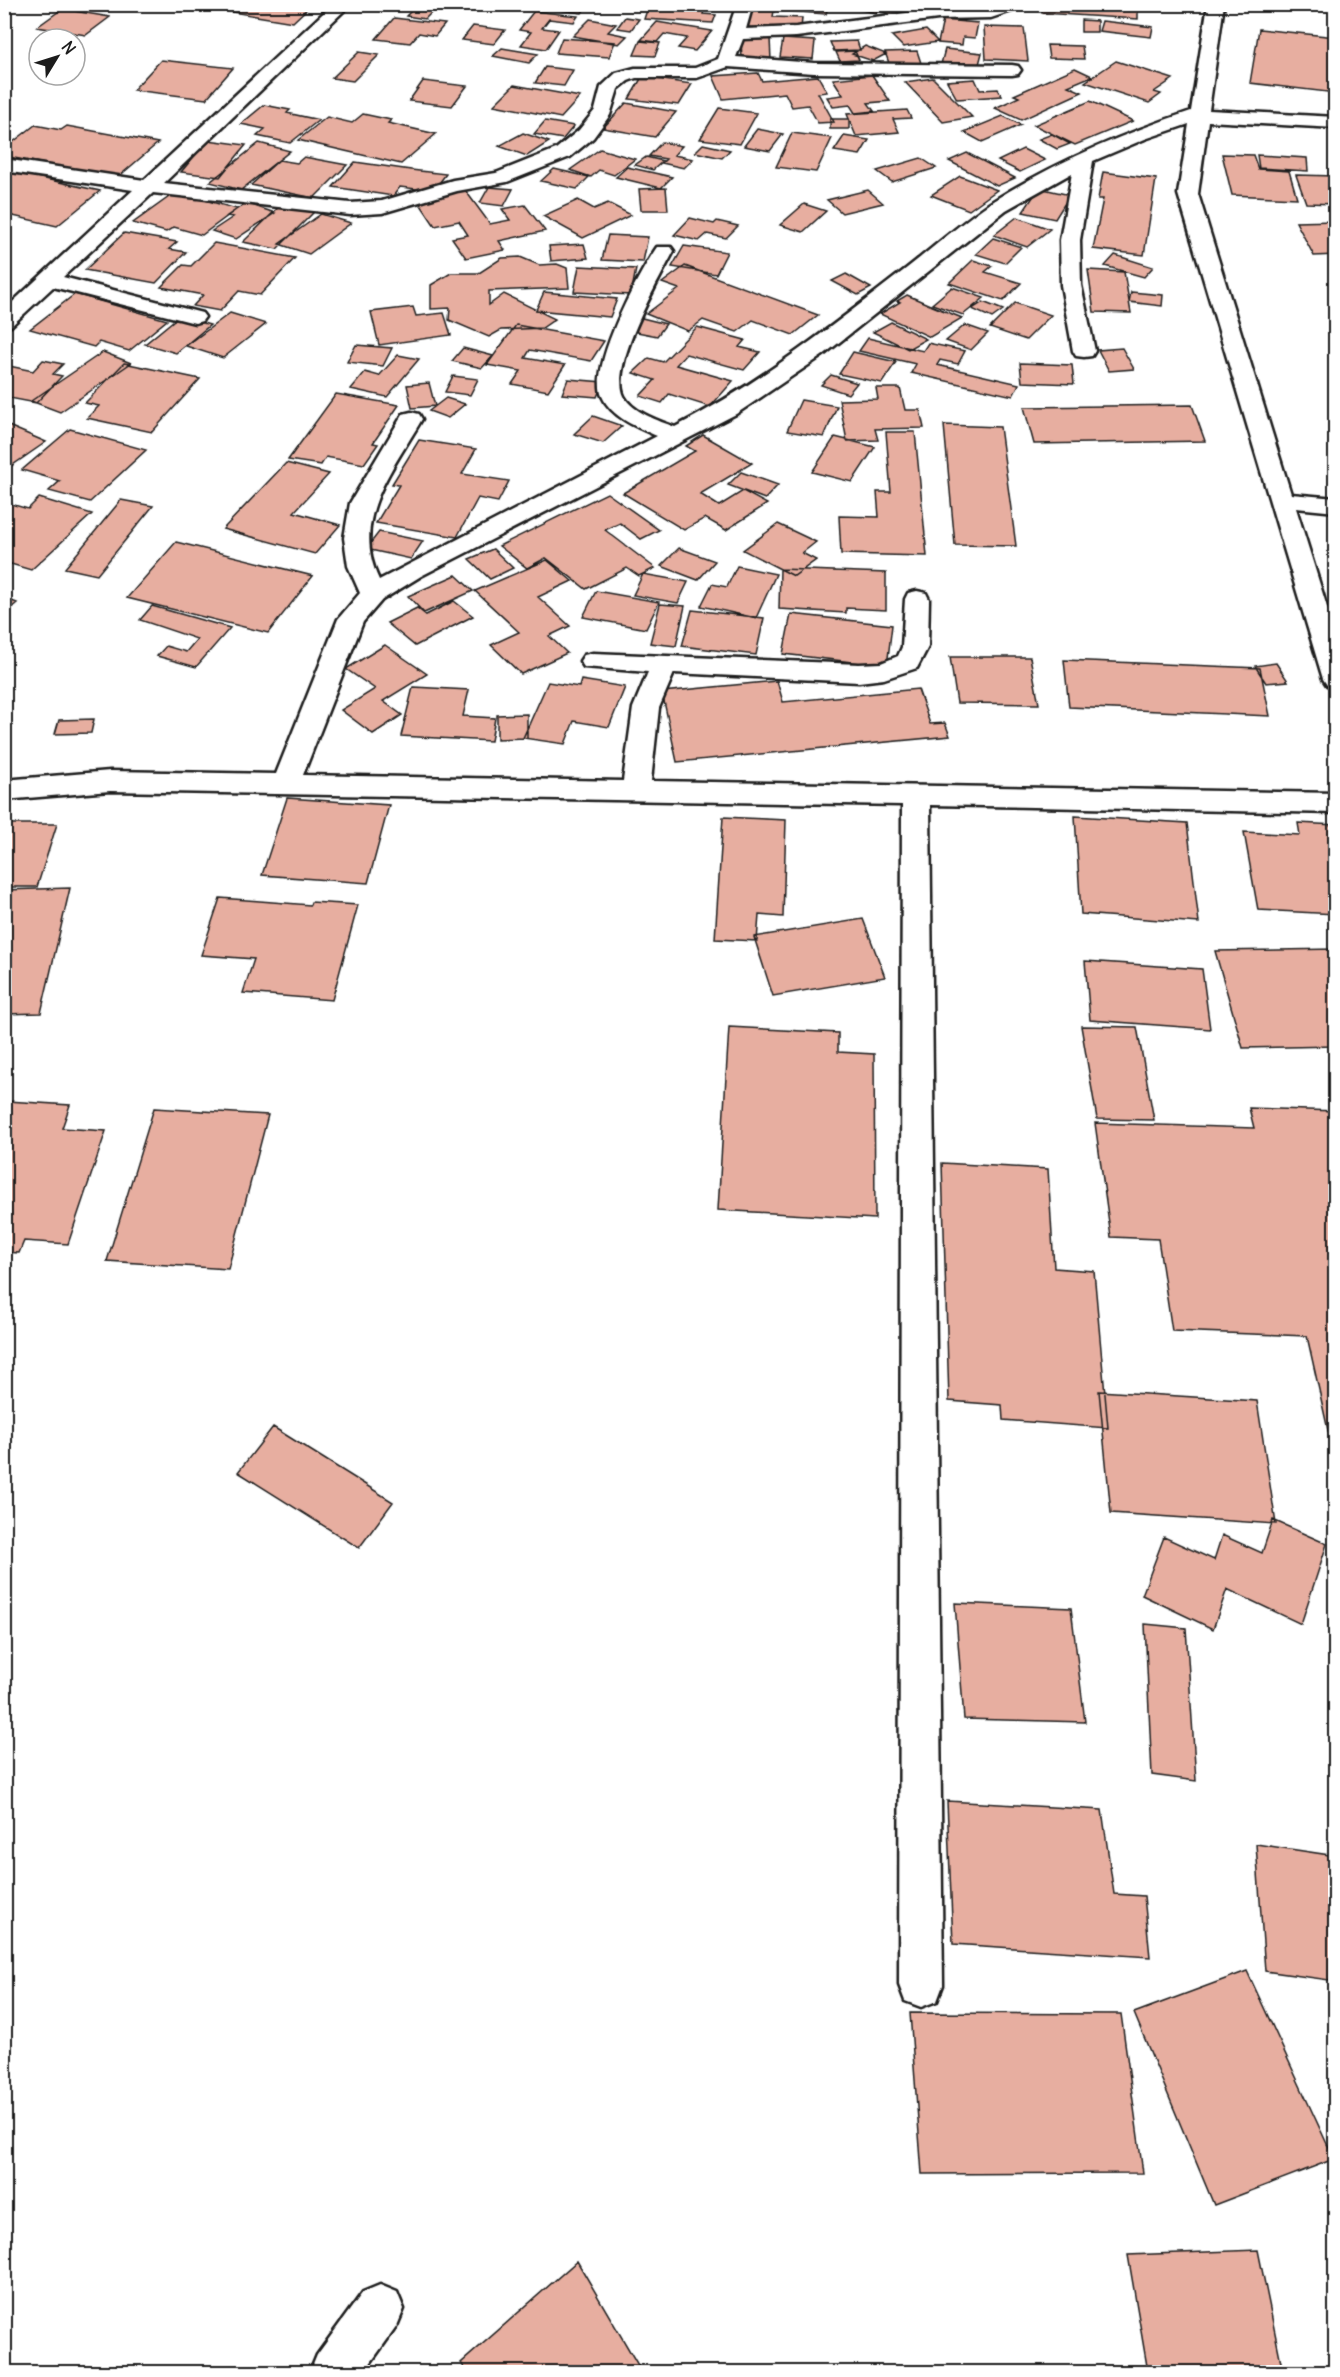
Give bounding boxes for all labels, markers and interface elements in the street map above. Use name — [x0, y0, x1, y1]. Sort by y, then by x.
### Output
north arrow — [27, 27, 87, 87]
text: N — [58, 37, 80, 58]

